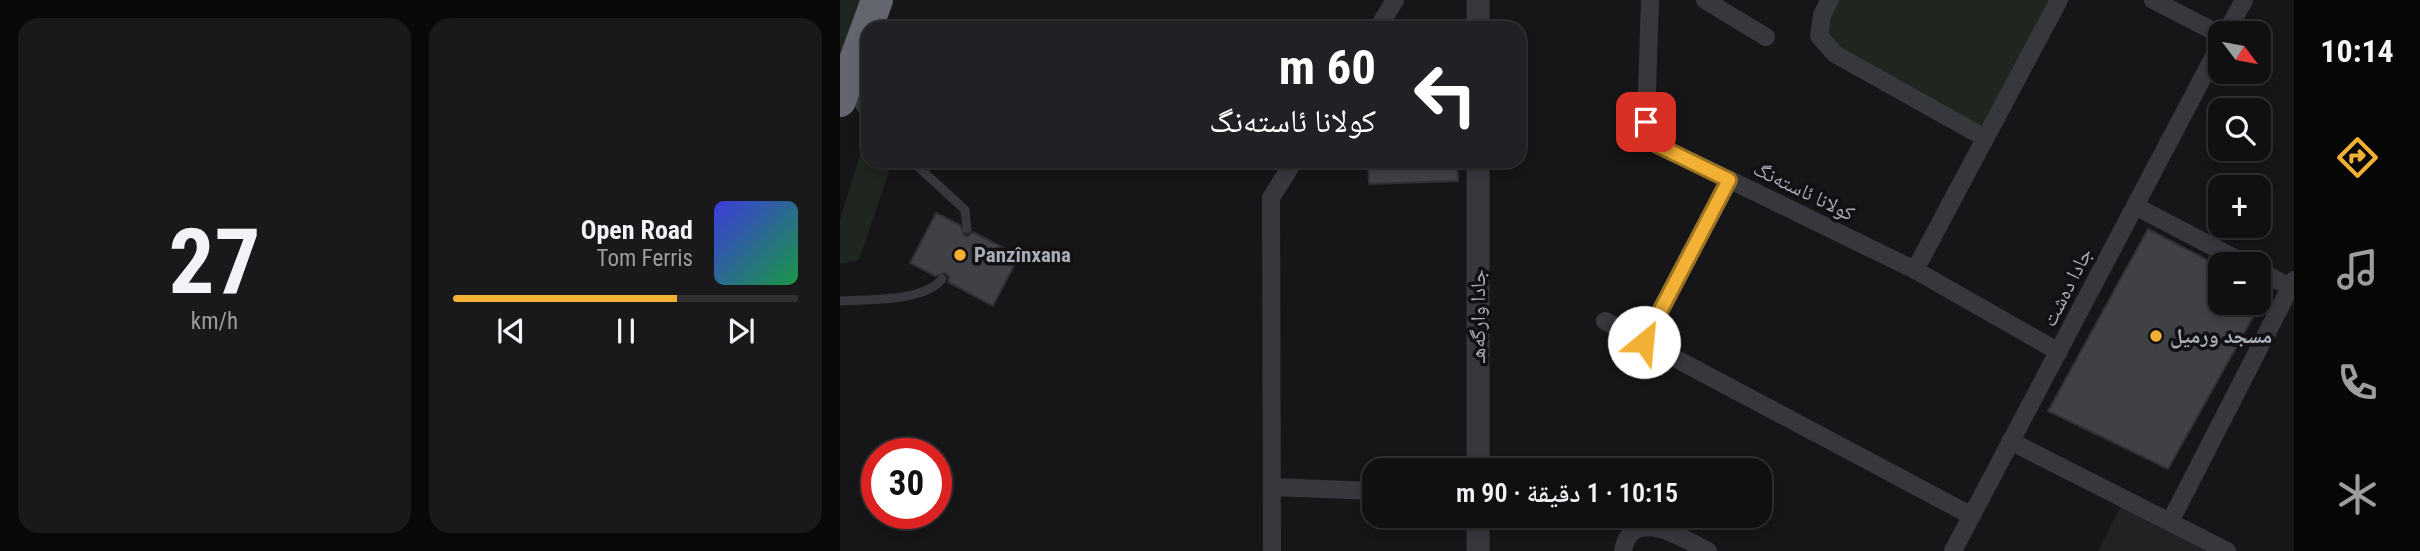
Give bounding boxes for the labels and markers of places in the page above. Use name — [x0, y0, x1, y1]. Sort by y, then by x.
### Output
pin — [1616, 92, 1676, 152]
place label: Panzînxana — [974, 243, 1071, 267]
marker: Panzînxana — [952, 247, 968, 263]
place label: مسجد ورميل — [2170, 324, 2272, 349]
marker: مسجد ورميل — [2148, 328, 2164, 344]

